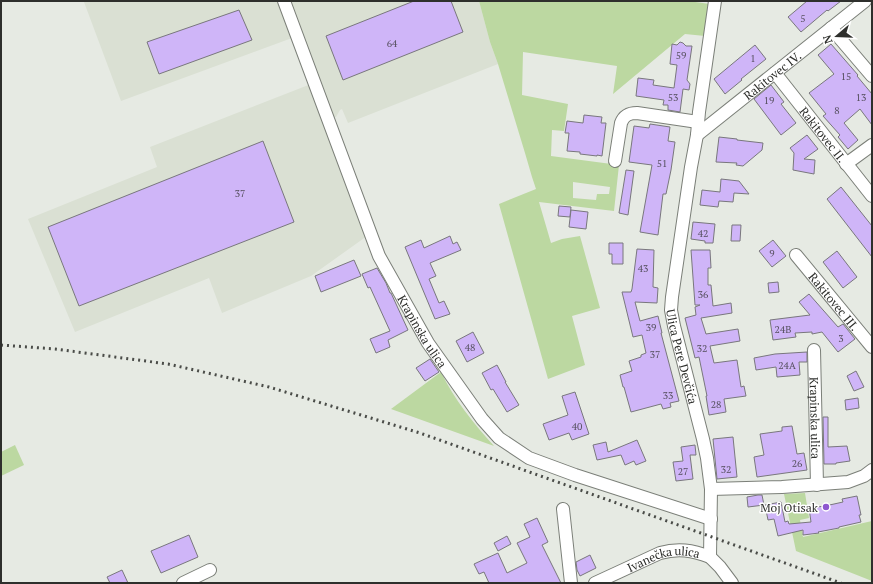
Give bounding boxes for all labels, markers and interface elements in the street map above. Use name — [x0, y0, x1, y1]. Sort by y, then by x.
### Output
house number: 5 — [800, 12, 806, 25]
north arrow — [817, 16, 857, 56]
text: N — [819, 32, 836, 45]
house number: 64 — [387, 37, 398, 50]
street label: Rakitovec IV. — [740, 48, 804, 103]
house number: 59 — [676, 49, 686, 62]
house number: 1 — [750, 52, 756, 65]
house number: 15 — [841, 70, 851, 83]
house number: 53 — [668, 91, 678, 104]
house number: 13 — [856, 91, 866, 104]
house number: 19 — [764, 94, 774, 107]
street label: Rakitovec II. — [797, 103, 850, 165]
house number: 8 — [834, 104, 840, 117]
house number: 51 — [657, 157, 667, 170]
house number: 37 — [235, 187, 245, 200]
house number: 42 — [698, 227, 708, 240]
house number: 9 — [769, 247, 775, 260]
house number: 43 — [638, 262, 648, 275]
street label: Rakitovec III. — [806, 269, 863, 333]
house number: 36 — [698, 288, 709, 301]
street label: Krapinska ulica — [395, 292, 450, 370]
street label: Ulica Pere Devčića — [663, 308, 701, 406]
house number: 39 — [646, 321, 656, 334]
house number: 24B — [775, 323, 791, 336]
house number: 3 — [838, 332, 844, 345]
house number: 48 — [465, 341, 475, 354]
house number: 32 — [697, 342, 707, 355]
house number: 37 — [650, 348, 660, 361]
house number: 24A — [778, 359, 796, 372]
street label: Krapinska ulica — [807, 377, 824, 459]
house number: 33 — [663, 389, 673, 402]
house number: 28 — [711, 398, 721, 411]
house number: 40 — [572, 420, 582, 433]
house number: 26 — [792, 457, 803, 470]
house number: 32 — [721, 463, 731, 476]
house number: 27 — [678, 465, 688, 478]
place label: Moj Otisak — [760, 500, 819, 515]
marker: Moj Otisak — [821, 502, 831, 512]
street label: Ivanečka ulica — [624, 543, 702, 575]

